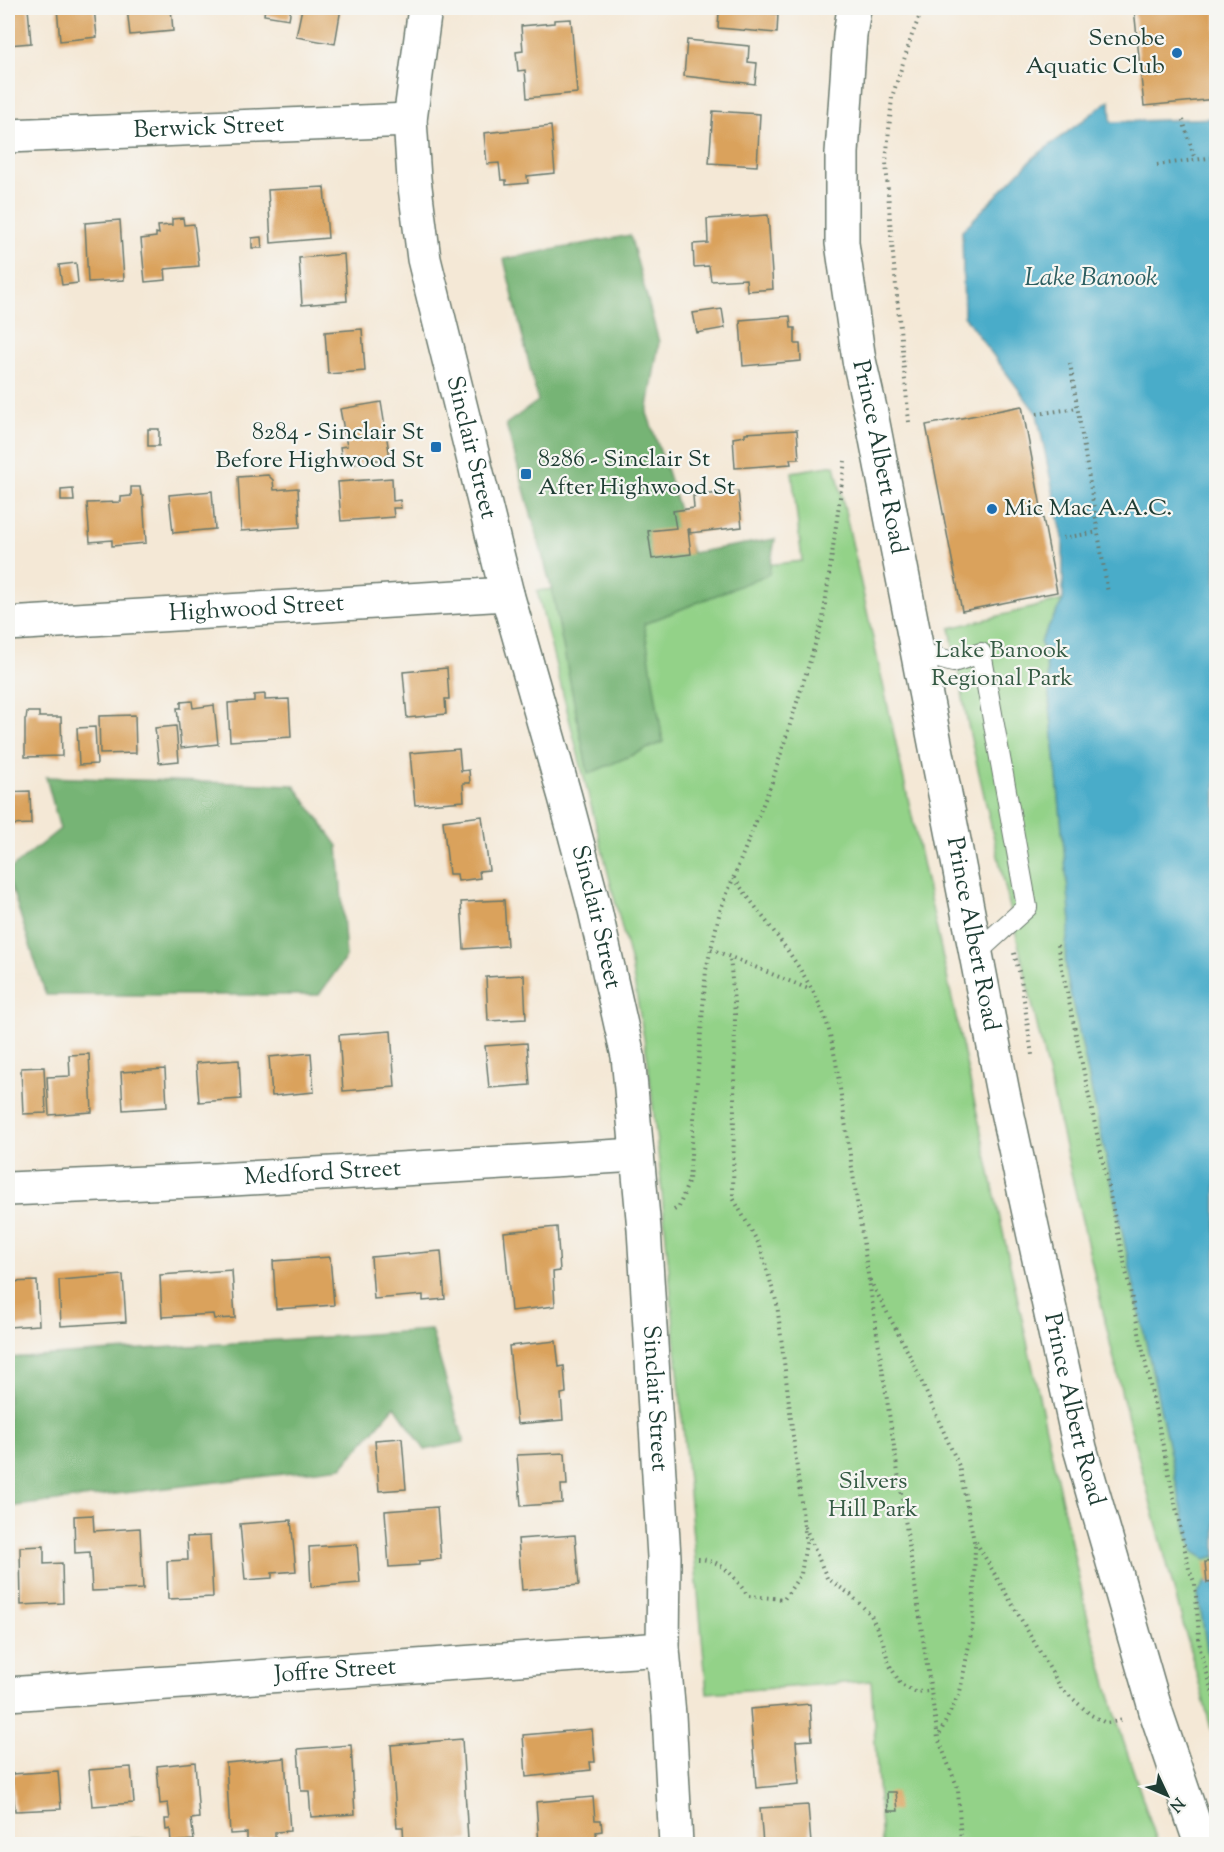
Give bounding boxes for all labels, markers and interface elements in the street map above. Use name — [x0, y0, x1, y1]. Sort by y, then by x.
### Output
place label: Senobe Aquatic Club — [1025, 22, 1165, 84]
marker: Senobe Aquatic Club — [1170, 46, 1184, 60]
street label: Berwick Street — [133, 108, 285, 148]
water label: Lake Banook — [1024, 260, 1158, 297]
street label: Prince Albert Road — [843, 357, 915, 557]
street label: Sinclair Street — [437, 372, 505, 523]
place label: 8284 - Sinclair St Before Highwood St — [216, 416, 424, 478]
marker: 8284 - Sinclair St Before Highwood St — [429, 440, 443, 454]
place label: 8286 - Sinclair St After Highwood St — [538, 443, 735, 505]
marker: 8286 - Sinclair St After Highwood St — [519, 467, 533, 481]
place label: Mic Mac A.A.C. — [1004, 492, 1172, 526]
marker: Mic Mac A.A.C. — [985, 502, 999, 516]
street label: Highwood Street — [168, 587, 345, 631]
park label: Lake Banook Regional Park — [931, 634, 1073, 696]
street label: Prince Albert Road — [937, 834, 1008, 1035]
street label: Sinclair Street — [562, 842, 629, 992]
street label: Medford Street — [243, 1152, 402, 1195]
street label: Prince Albert Road — [1034, 1310, 1113, 1510]
street label: Sinclair Street — [633, 1324, 676, 1472]
park label: Silvers Hill Park — [828, 1465, 918, 1527]
street label: Joffre Street — [271, 1650, 397, 1693]
north arrow — [1137, 1765, 1197, 1825]
text: N — [1163, 1791, 1189, 1816]

